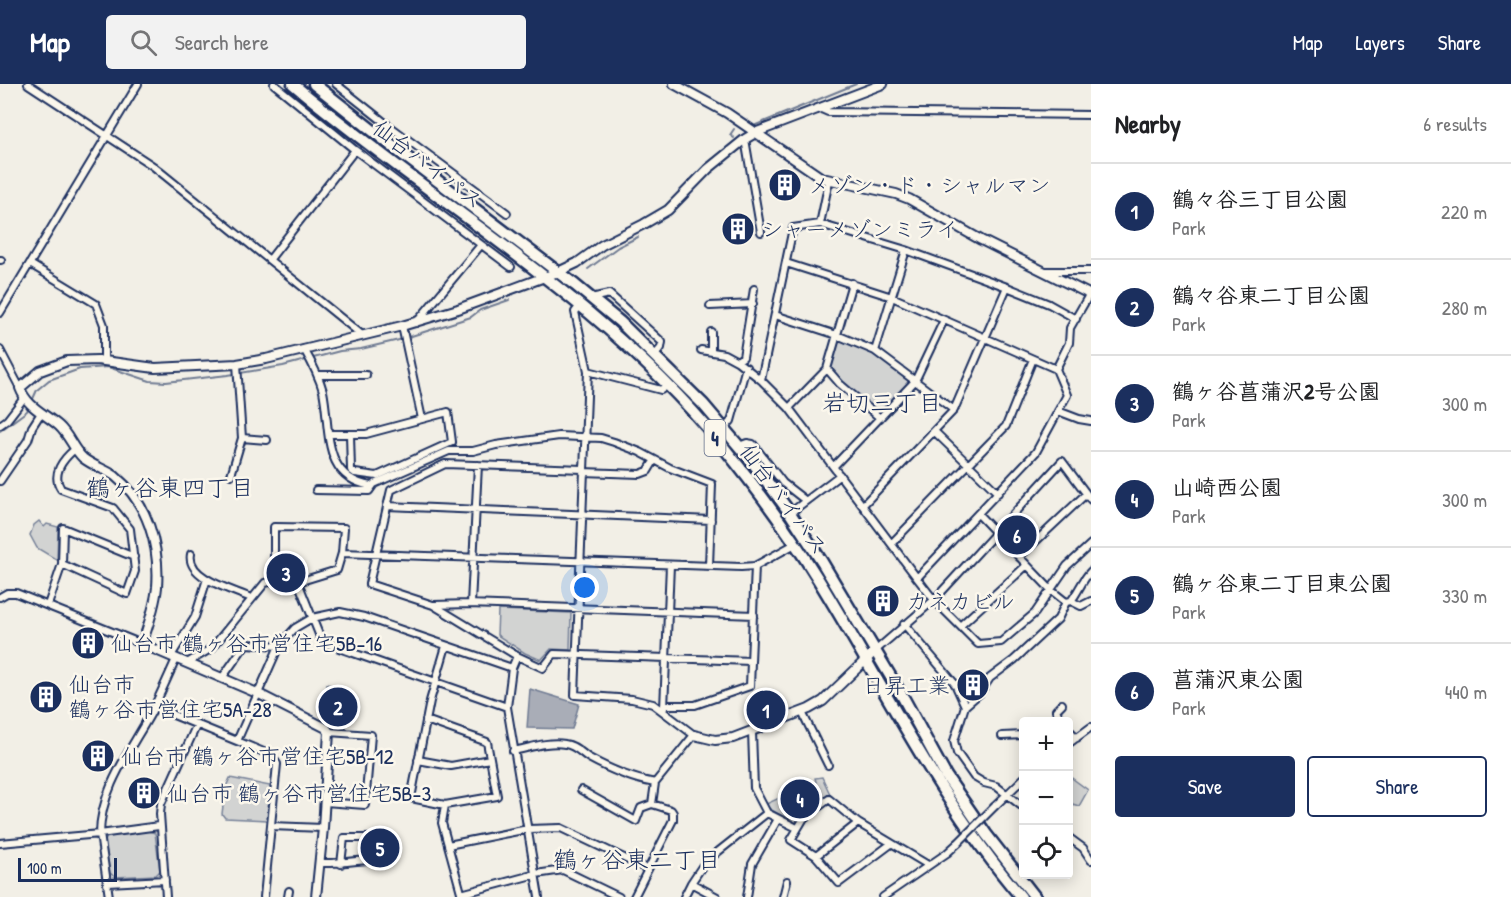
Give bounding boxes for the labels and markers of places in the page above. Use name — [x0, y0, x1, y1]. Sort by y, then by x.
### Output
building icon: メゾン・ド・シャルマン — [767, 167, 803, 203]
place label: メゾン・ド・シャルマン — [808, 170, 1050, 200]
building icon: シャーメゾンミライ — [720, 211, 756, 247]
place label: シャーメゾンミライ — [761, 214, 958, 244]
pin: 6 — [998, 512, 1036, 558]
pin: 3 — [266, 550, 306, 596]
building icon: カネカビル — [865, 583, 901, 619]
place label: カネカビル — [906, 586, 1015, 616]
building icon: 仙台市 鶴ヶ谷市営住宅5B-16 — [70, 625, 106, 661]
place label: 仙台市 鶴ヶ谷市営住宅5B-16 — [111, 628, 382, 658]
building icon: 日昇工業 — [955, 667, 991, 703]
place label: 仙台市 鶴ヶ谷市営住宅5A-28 — [69, 669, 272, 724]
place label: 日昇工業 — [862, 670, 950, 700]
building icon: 仙台市 鶴ヶ谷市営住宅5A-28 — [28, 679, 64, 715]
pin: 2 — [318, 684, 358, 730]
pin: 1 — [746, 688, 786, 732]
building icon: 仙台市 鶴ヶ谷市営住宅5B-12 — [80, 738, 116, 774]
place label: 仙台市 鶴ヶ谷市営住宅5B-12 — [121, 741, 394, 771]
building icon: 仙台市 鶴ヶ谷市営住宅5B-3 — [126, 775, 162, 811]
pin: 4 — [780, 776, 820, 822]
place label: 仙台市 鶴ヶ谷市営住宅5B-3 — [167, 778, 431, 808]
pin: 5 — [360, 826, 400, 870]

